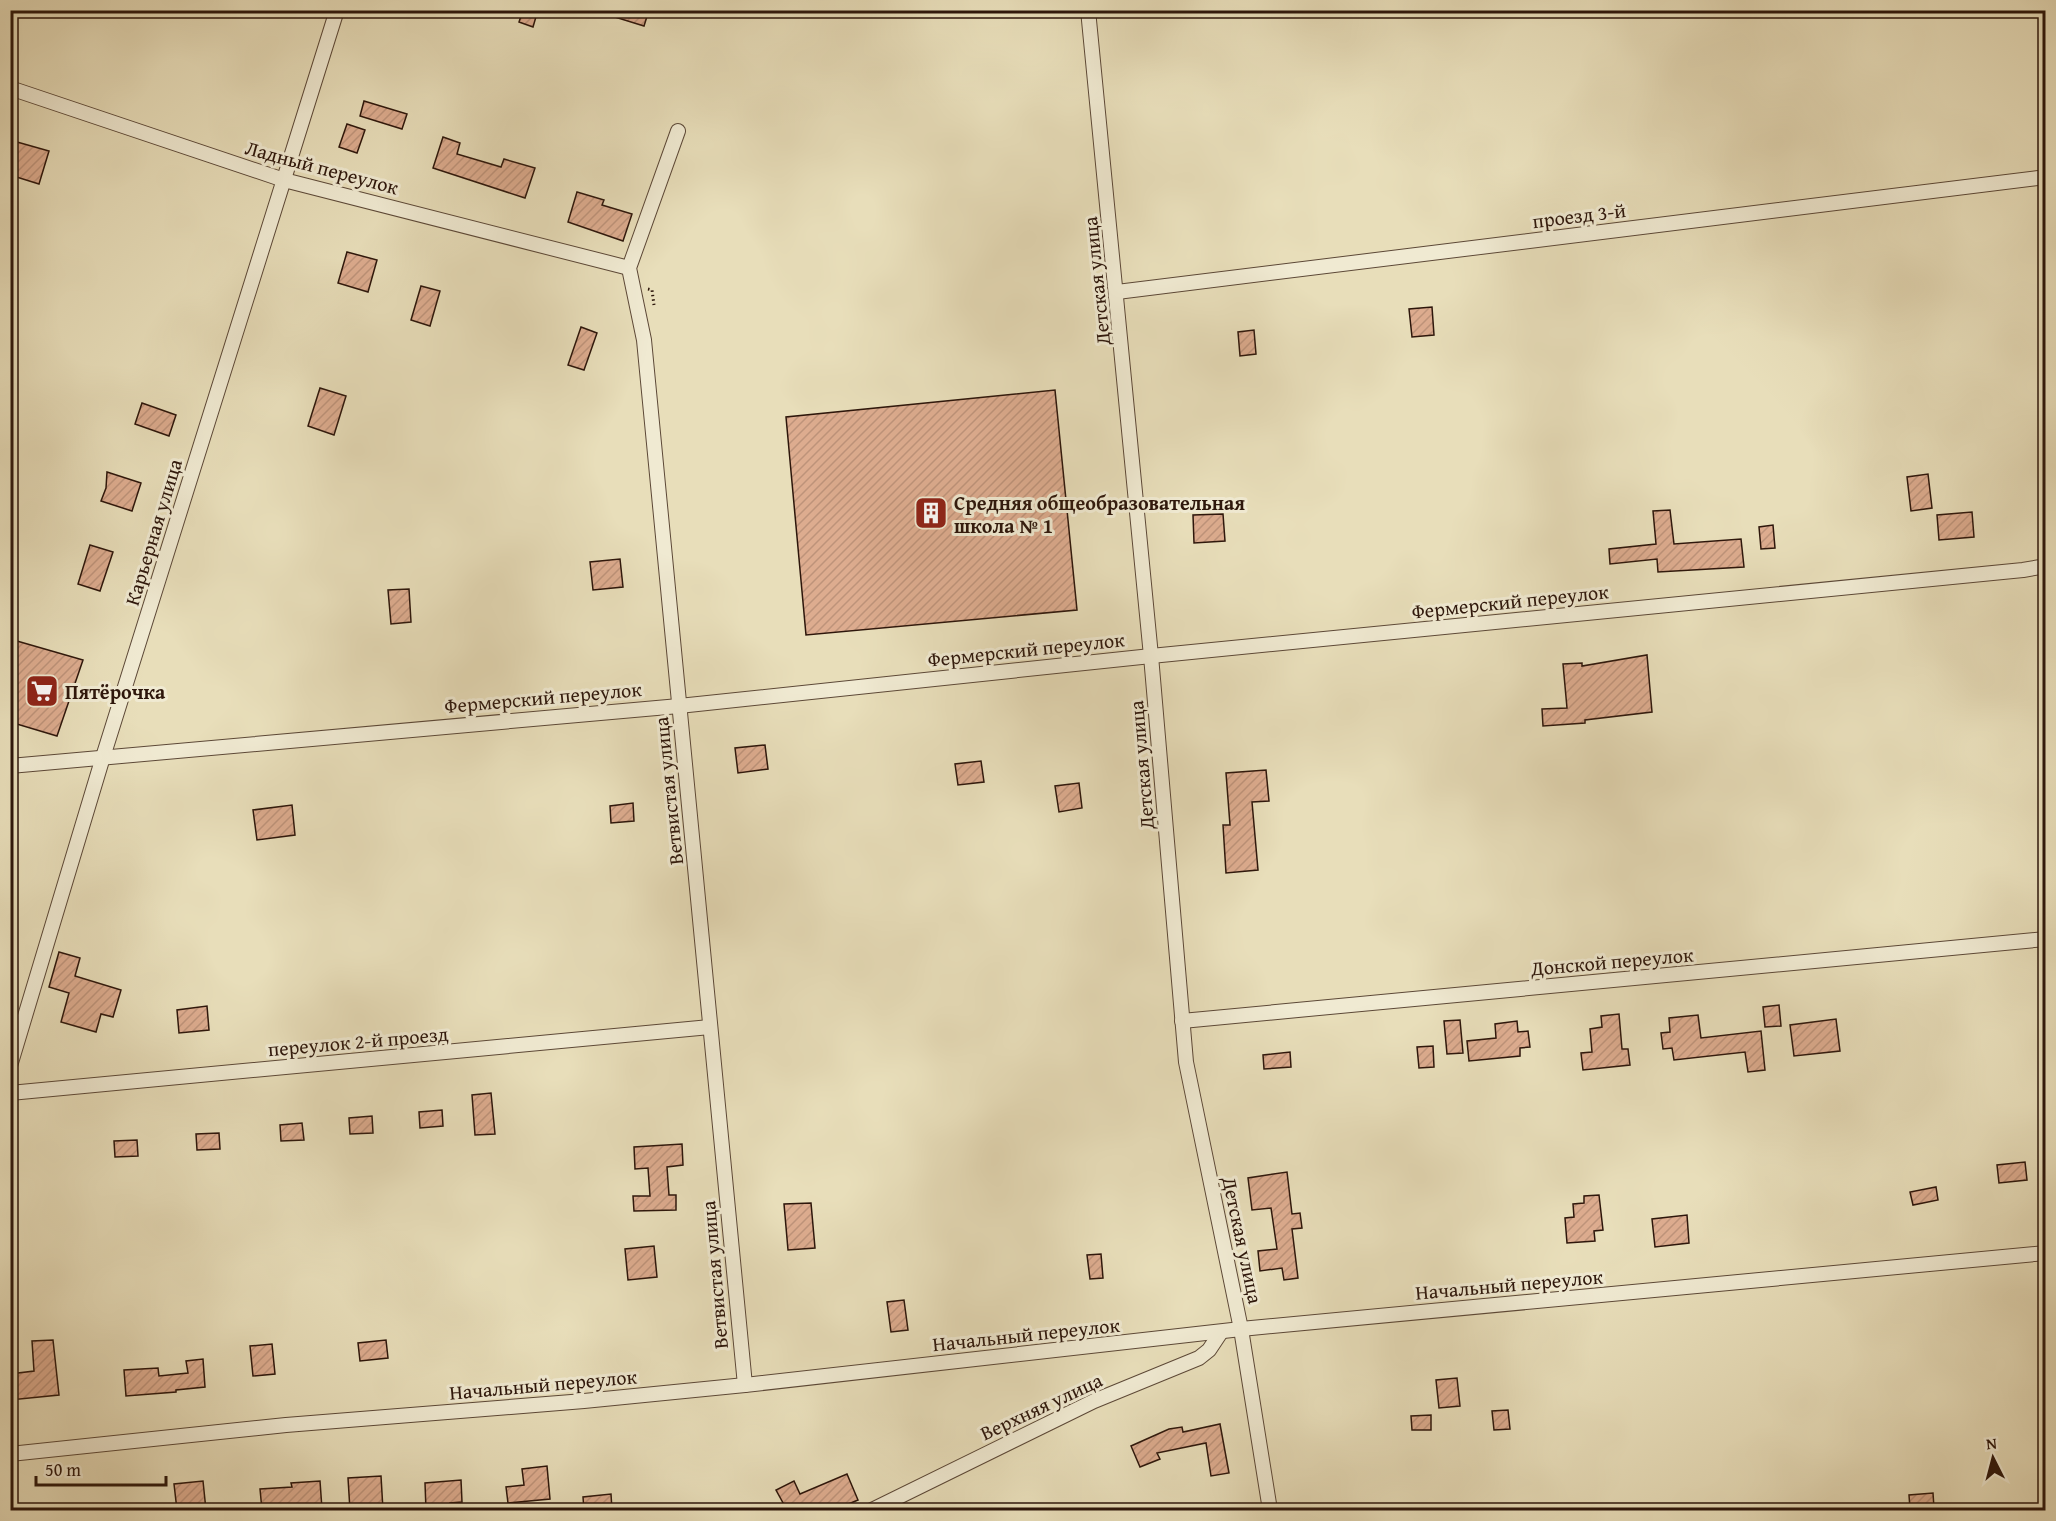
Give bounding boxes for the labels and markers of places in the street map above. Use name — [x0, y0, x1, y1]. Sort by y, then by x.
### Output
place label: Средняя общеобразовательная школа № 1 — [954, 488, 1245, 540]
building icon: Средняя общеобразовательная школа № 1 — [913, 495, 949, 531]
supermarket icon: Пятёрочка — [24, 673, 60, 709]
place label: Пятёрочка — [65, 677, 166, 706]

